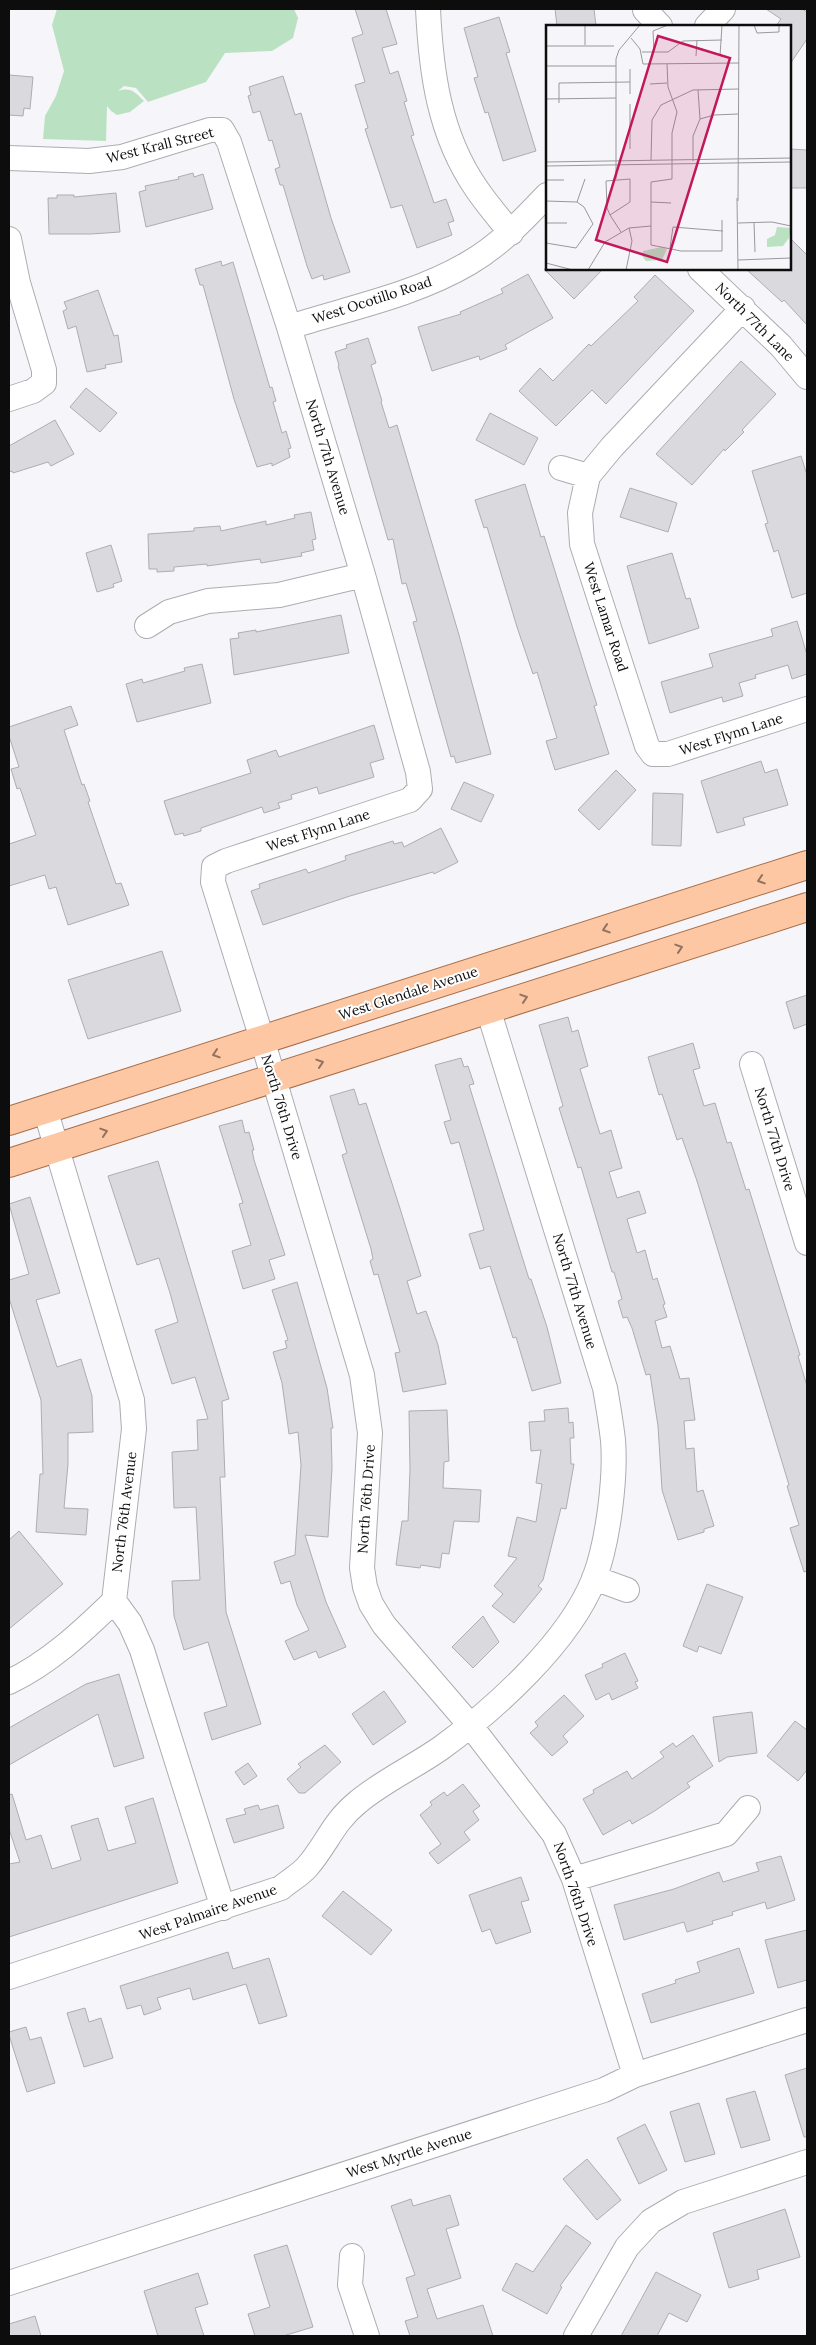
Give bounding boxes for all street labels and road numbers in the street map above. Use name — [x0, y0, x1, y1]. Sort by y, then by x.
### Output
street label: West Krall Street — [104, 123, 216, 167]
street label: West Ocotillo Road — [310, 272, 434, 328]
street label: North 77th Lane — [712, 279, 799, 366]
street label: North 77th Avenue — [302, 397, 354, 518]
street label: West Lamar Road — [580, 560, 632, 674]
street label: West Flynn Lane — [677, 709, 785, 759]
street label: West Flynn Lane — [264, 805, 372, 855]
street label: West Glendale Avenue — [336, 962, 480, 1024]
street label: North 76th Drive — [257, 1052, 307, 1162]
street label: North 77th Drive — [751, 1085, 799, 1194]
street label: North 77th Avenue — [549, 1231, 601, 1352]
street label: North 76th Drive — [353, 1443, 379, 1554]
street label: North 76th Avenue — [108, 1450, 140, 1574]
street label: North 76th Drive — [550, 1839, 602, 1949]
street label: West Palmaire Avenue — [137, 1880, 280, 1944]
street label: West Myrtle Avenue — [344, 2124, 474, 2182]

